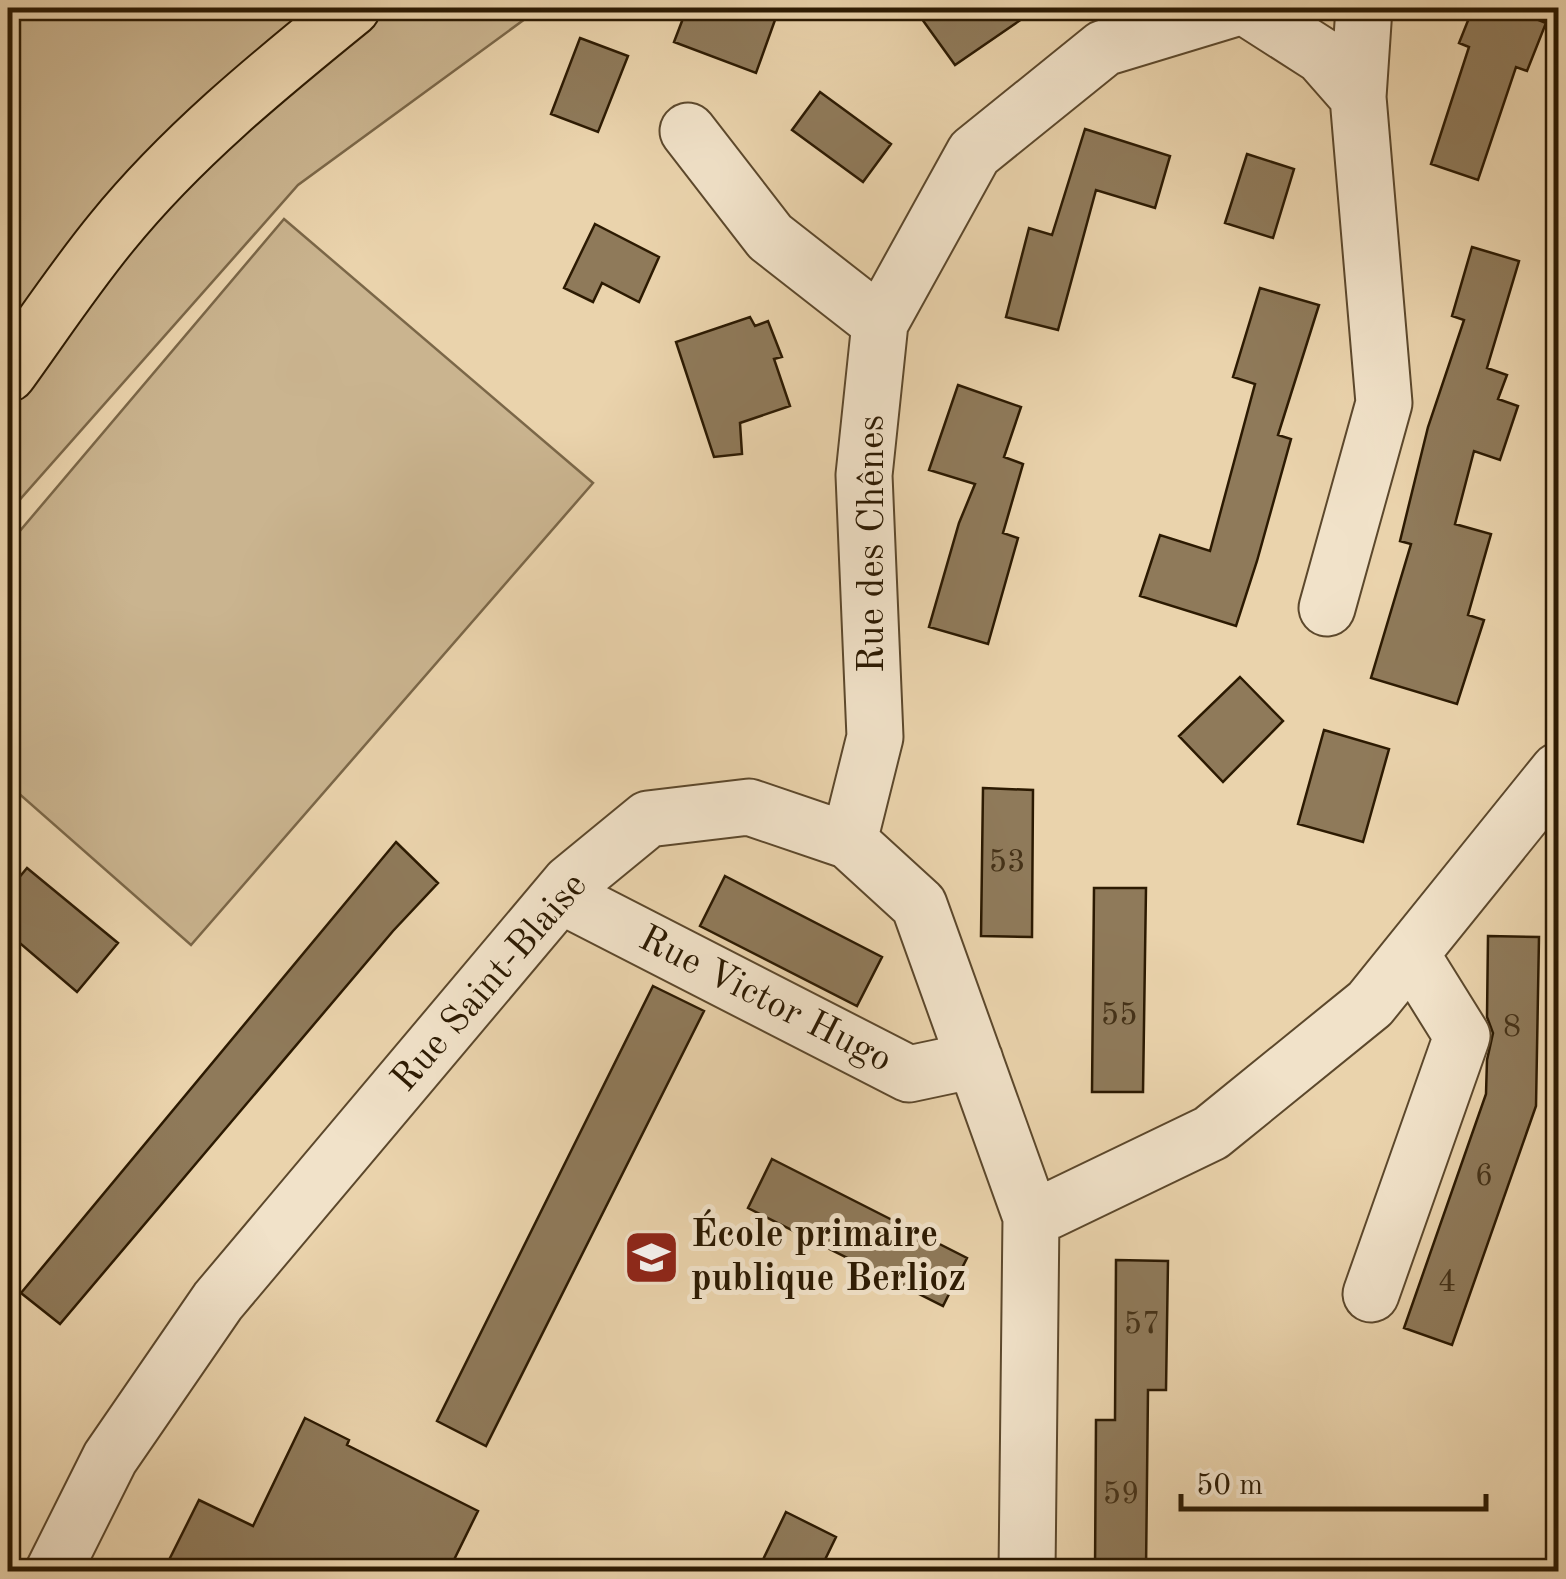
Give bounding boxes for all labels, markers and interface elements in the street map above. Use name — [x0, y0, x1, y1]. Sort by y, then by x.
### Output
street label: Rue des Chênes — [854, 415, 892, 673]
house number: 53 — [988, 847, 1026, 879]
street label: Rue Saint-Blaise — [385, 867, 595, 1099]
street label: Rue Victor Hugo — [632, 920, 898, 1080]
house number: 55 — [1100, 1000, 1138, 1032]
house number: 8 — [1503, 1012, 1521, 1044]
house number: 6 — [1475, 1161, 1493, 1193]
place label: École primaire publique Berlioz — [691, 1209, 966, 1299]
school or university icon: École primaire publique Berlioz — [622, 1228, 682, 1288]
house number: 4 — [1438, 1267, 1456, 1299]
house number: 57 — [1123, 1309, 1161, 1341]
scale bar — [1181, 1449, 1486, 1511]
text: 50 m — [1196, 1471, 1263, 1501]
house number: 59 — [1102, 1479, 1140, 1511]

